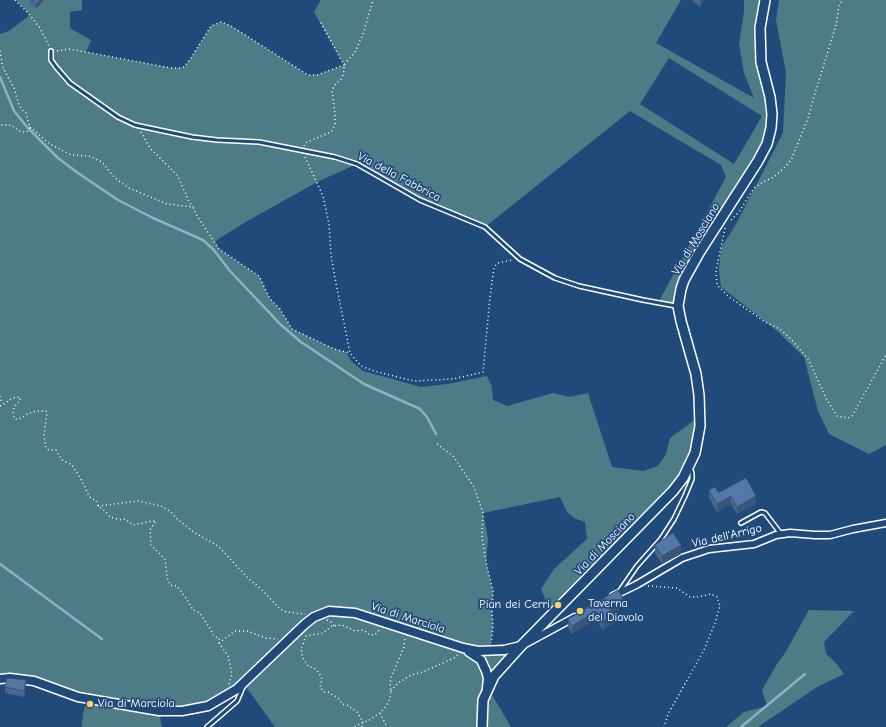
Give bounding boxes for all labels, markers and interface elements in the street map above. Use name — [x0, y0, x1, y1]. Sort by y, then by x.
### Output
street label: Via della Fabbrica — [355, 149, 443, 205]
street label: Via di Mosciano — [669, 200, 723, 278]
street label: Via di Mosciano — [572, 510, 638, 578]
street label: Via dell'Arrigo — [691, 521, 763, 551]
place label: Taverna del Diavolo — [588, 597, 644, 625]
place label: Pian dei Cerri — [479, 598, 550, 612]
street label: Via di Marciola — [369, 599, 447, 637]
marker: Pian dei Cerri — [553, 600, 563, 610]
marker: Taverna del Diavolo — [575, 606, 585, 616]
place label: Via di Marciola — [98, 697, 175, 711]
marker: Via di Marciola — [85, 699, 95, 709]

